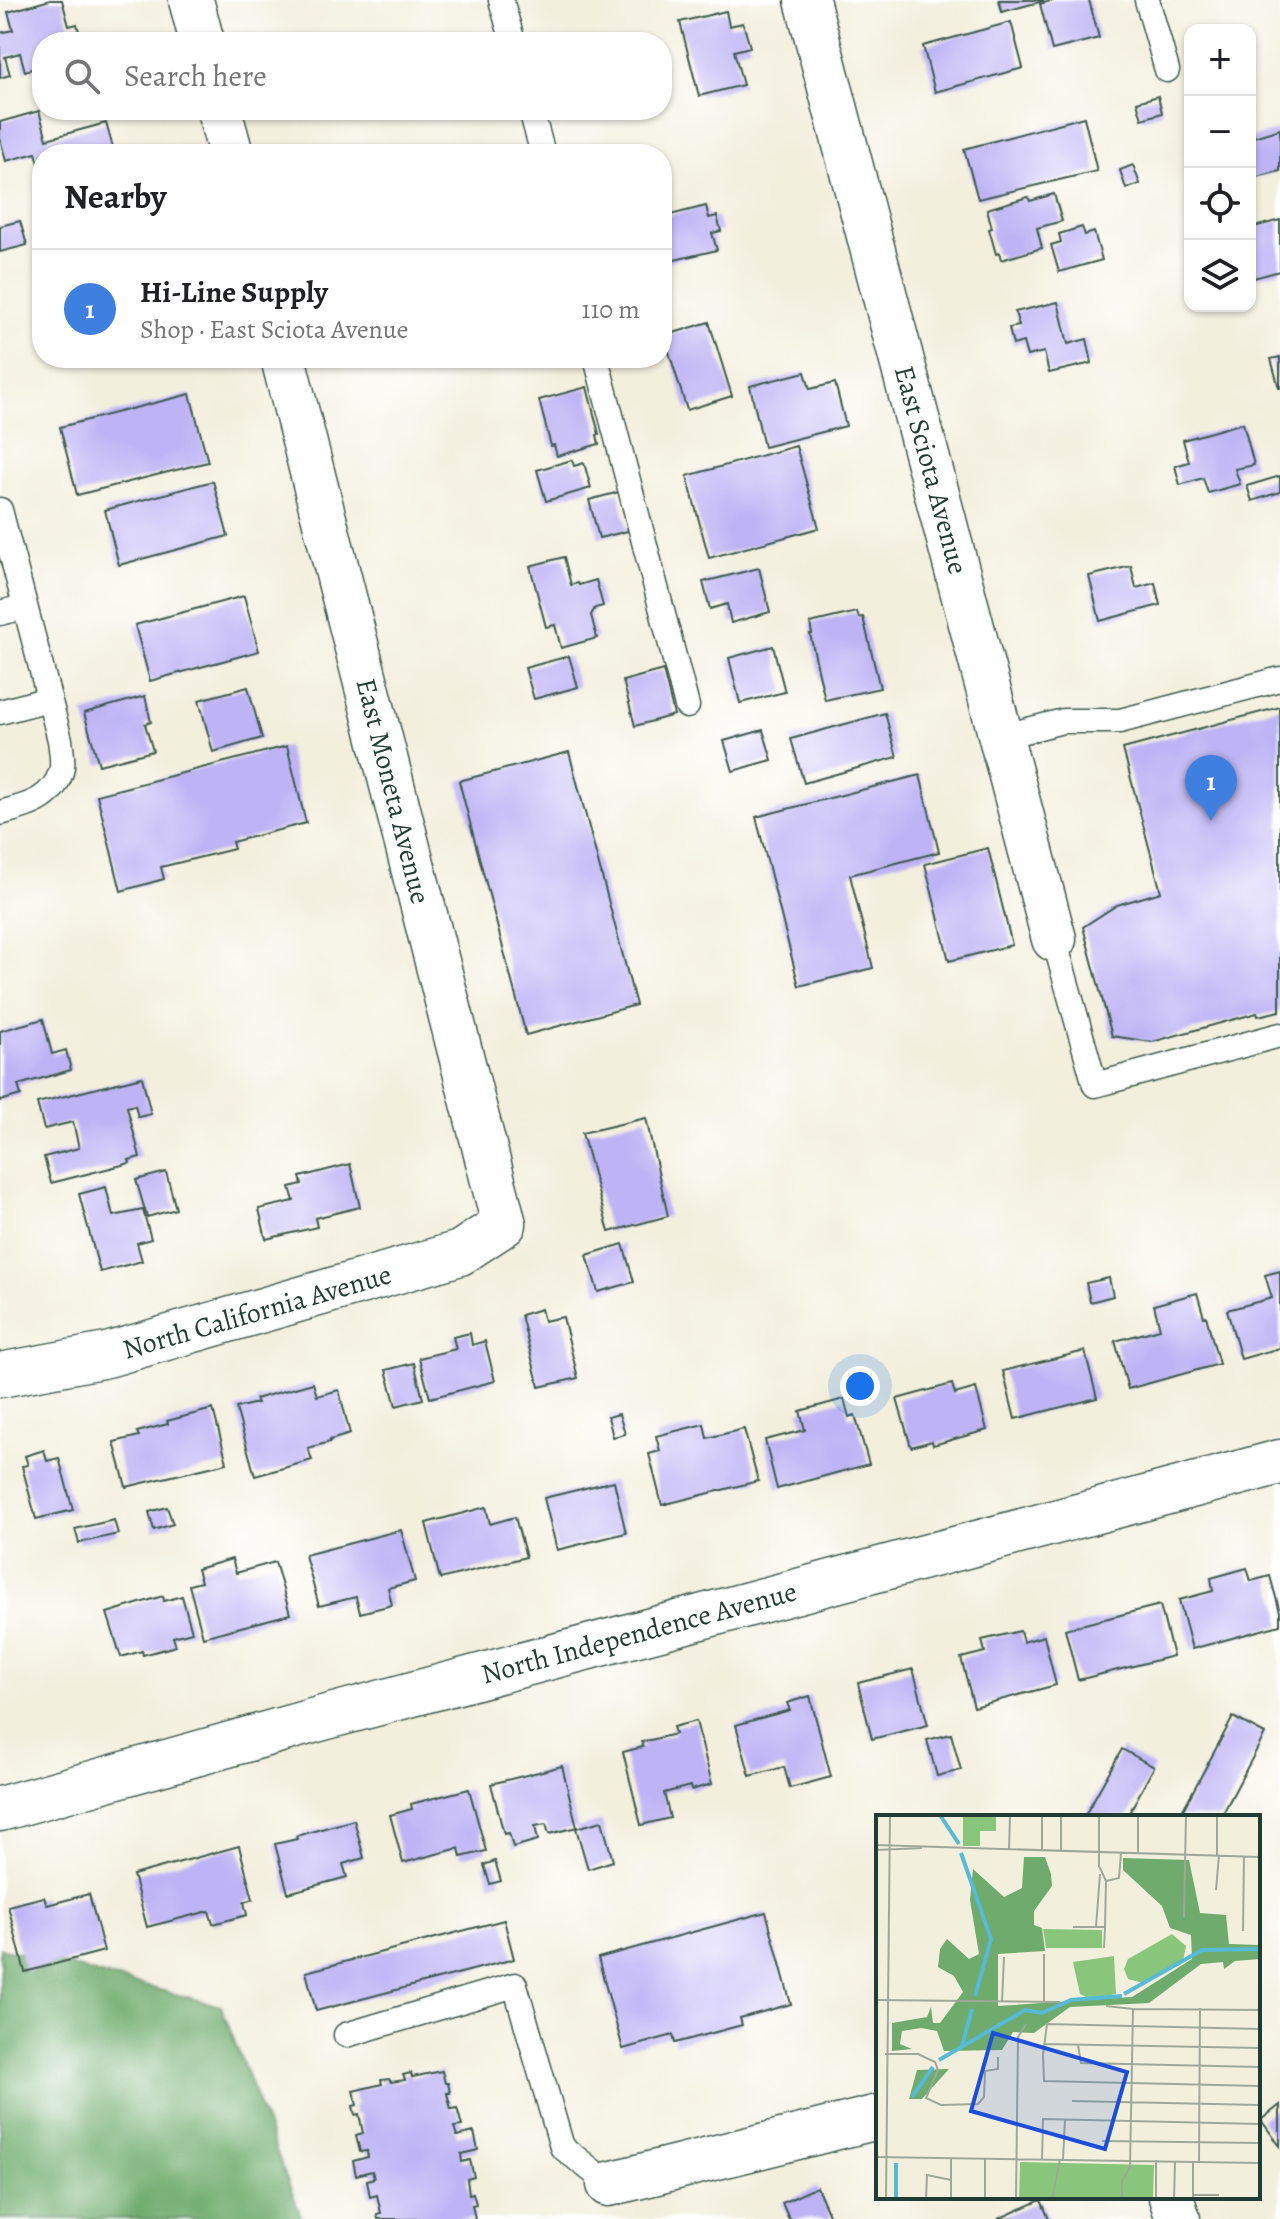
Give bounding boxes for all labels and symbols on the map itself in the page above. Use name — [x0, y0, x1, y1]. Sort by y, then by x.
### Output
street label: East Sciota Avenue — [885, 362, 977, 578]
street label: East Moneta Avenue — [347, 674, 439, 908]
pin: 1 — [1185, 755, 1237, 821]
street label: North California Avenue — [118, 1255, 396, 1369]
your location — [840, 1366, 880, 1406]
street label: North Independence Avenue — [477, 1573, 801, 1693]
inset map — [876, 1815, 1260, 2199]

